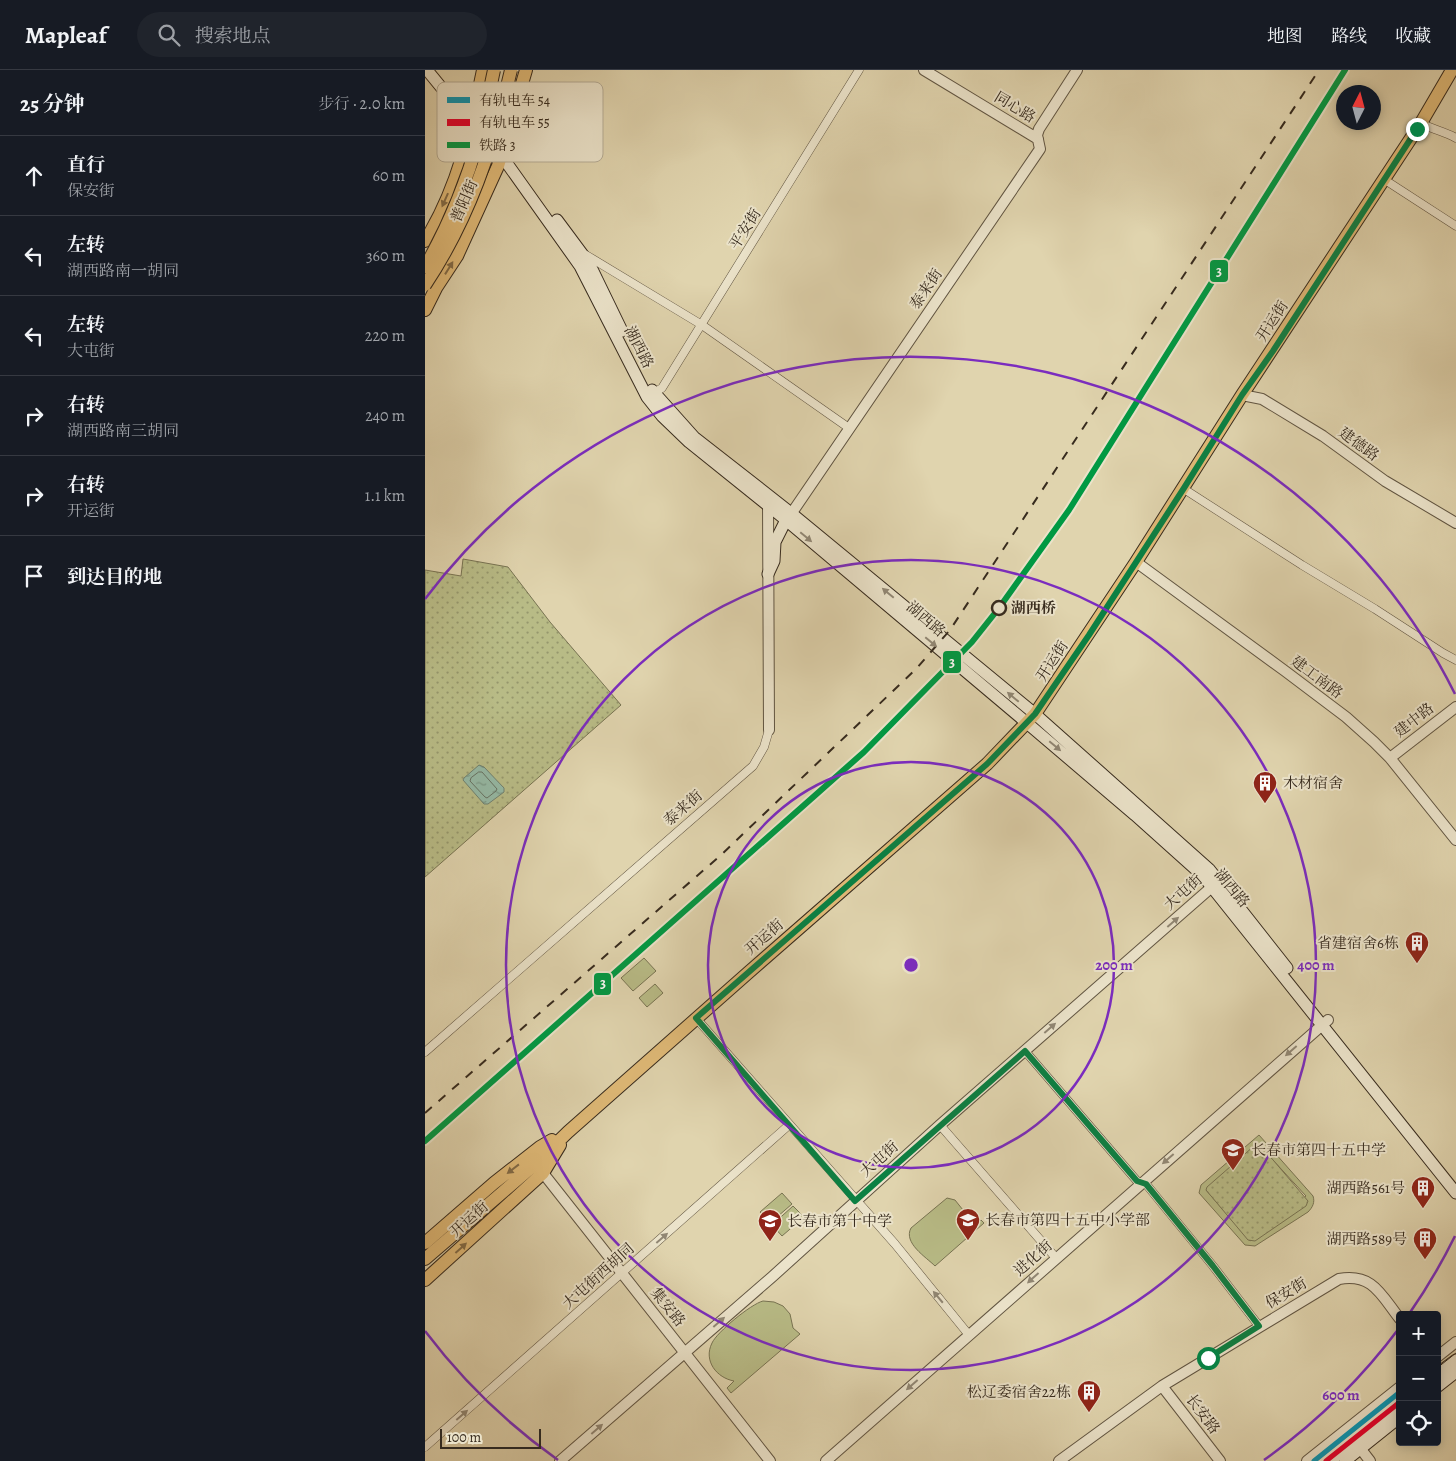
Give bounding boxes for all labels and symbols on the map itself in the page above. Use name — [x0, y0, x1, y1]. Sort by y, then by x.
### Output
legend — [437, 82, 603, 162]
north arrow — [1336, 85, 1381, 130]
street label: 同心路 — [991, 87, 1039, 127]
text: 有轨电车 54 — [479, 91, 550, 110]
text: 有轨电车 55 — [479, 113, 550, 132]
route end — [1406, 118, 1429, 141]
text: 铁路 3 — [479, 136, 516, 155]
street label: 普阳街 — [446, 176, 482, 226]
one-way arrow — [441, 193, 449, 207]
street label: 平安街 — [725, 205, 765, 253]
line badge: 3 — [1209, 259, 1229, 283]
one-way arrow — [444, 261, 454, 274]
text: 3 — [1216, 262, 1222, 281]
street label: 泰来街 — [905, 265, 947, 313]
street label: 开运街 — [1251, 297, 1293, 345]
street label: 湖西路 — [620, 322, 658, 372]
street label: 建德路 — [1335, 423, 1383, 465]
one-way arrow — [799, 532, 812, 543]
one-way arrow — [882, 587, 895, 598]
street label: 湖西路 — [902, 597, 950, 641]
place label: 湖西桥 — [1011, 598, 1056, 618]
marker: 湖西桥 — [991, 600, 1007, 616]
one-way arrow — [924, 636, 937, 647]
street label: 开运街 — [1031, 637, 1073, 685]
line badge: 3 — [942, 650, 962, 674]
street label: 建工南路 — [1287, 651, 1347, 703]
text: 3 — [949, 653, 955, 672]
one-way arrow — [1007, 691, 1020, 702]
street label: 建中路 — [1390, 698, 1438, 742]
one-way arrow — [1048, 741, 1061, 752]
building icon: 木材宿舍 — [1252, 770, 1278, 804]
place label: 木材宿舍 — [1283, 773, 1343, 793]
street label: 泰来街 — [659, 786, 707, 830]
street label: 湖西路 — [1210, 864, 1254, 912]
street label: 大屯街 — [1160, 870, 1206, 914]
street label: 开运街 — [740, 915, 788, 959]
one-way arrow — [1166, 916, 1179, 927]
building icon: 省建宿舍6栋 — [1404, 930, 1430, 964]
place label: 省建宿舍6栋 — [1317, 933, 1399, 953]
text: 200 m — [1095, 955, 1133, 975]
text: 400 m — [1297, 955, 1335, 975]
centre of rings — [902, 956, 920, 974]
line badge: 3 — [593, 972, 612, 996]
text: 3 — [600, 974, 606, 993]
one-way arrow — [1044, 1023, 1057, 1034]
one-way arrow — [1284, 1046, 1297, 1057]
street label: 大屯街 — [856, 1137, 902, 1181]
school or university icon: 长春市第四十五中学 — [1220, 1137, 1246, 1171]
place label: 长春市第四十五中学 — [1251, 1140, 1386, 1160]
one-way arrow — [1162, 1153, 1175, 1164]
one-way arrow — [506, 1163, 519, 1174]
building icon: 湖西路561号 — [1410, 1175, 1436, 1209]
place label: 湖西路561号 — [1326, 1178, 1405, 1198]
street label: 开运街 — [446, 1197, 492, 1241]
school or university icon: 长春市第四十五中小学部 — [955, 1207, 981, 1241]
school or university icon: 长春市第十中学 — [757, 1208, 783, 1242]
place label: 长春市第四十五中小学部 — [985, 1210, 1150, 1230]
place label: 长春市第十中学 — [787, 1211, 892, 1231]
building icon: 湖西路589号 — [1412, 1226, 1438, 1260]
place label: 湖西路589号 — [1326, 1229, 1407, 1249]
one-way arrow — [655, 1232, 667, 1244]
street label: 进化街 — [1010, 1236, 1056, 1280]
street label: 大屯街西胡同 — [558, 1238, 638, 1314]
one-way arrow — [455, 1242, 468, 1253]
one-way arrow — [1027, 1272, 1040, 1283]
street label: 保安街 — [1262, 1273, 1310, 1313]
street label: 集安路 — [646, 1283, 690, 1331]
one-way arrow — [933, 1290, 944, 1303]
one-way arrow — [713, 1316, 725, 1328]
route start — [1197, 1347, 1220, 1370]
building icon: 松辽委宿舍22栋 — [1076, 1379, 1102, 1413]
one-way arrow — [905, 1380, 918, 1391]
place label: 松辽委宿舍22栋 — [967, 1382, 1071, 1402]
text: 600 m — [1322, 1385, 1360, 1405]
street label: 长安路 — [1181, 1390, 1225, 1438]
one-way arrow — [455, 1410, 468, 1421]
one-way arrow — [590, 1423, 602, 1435]
scale bar — [440, 1426, 541, 1449]

